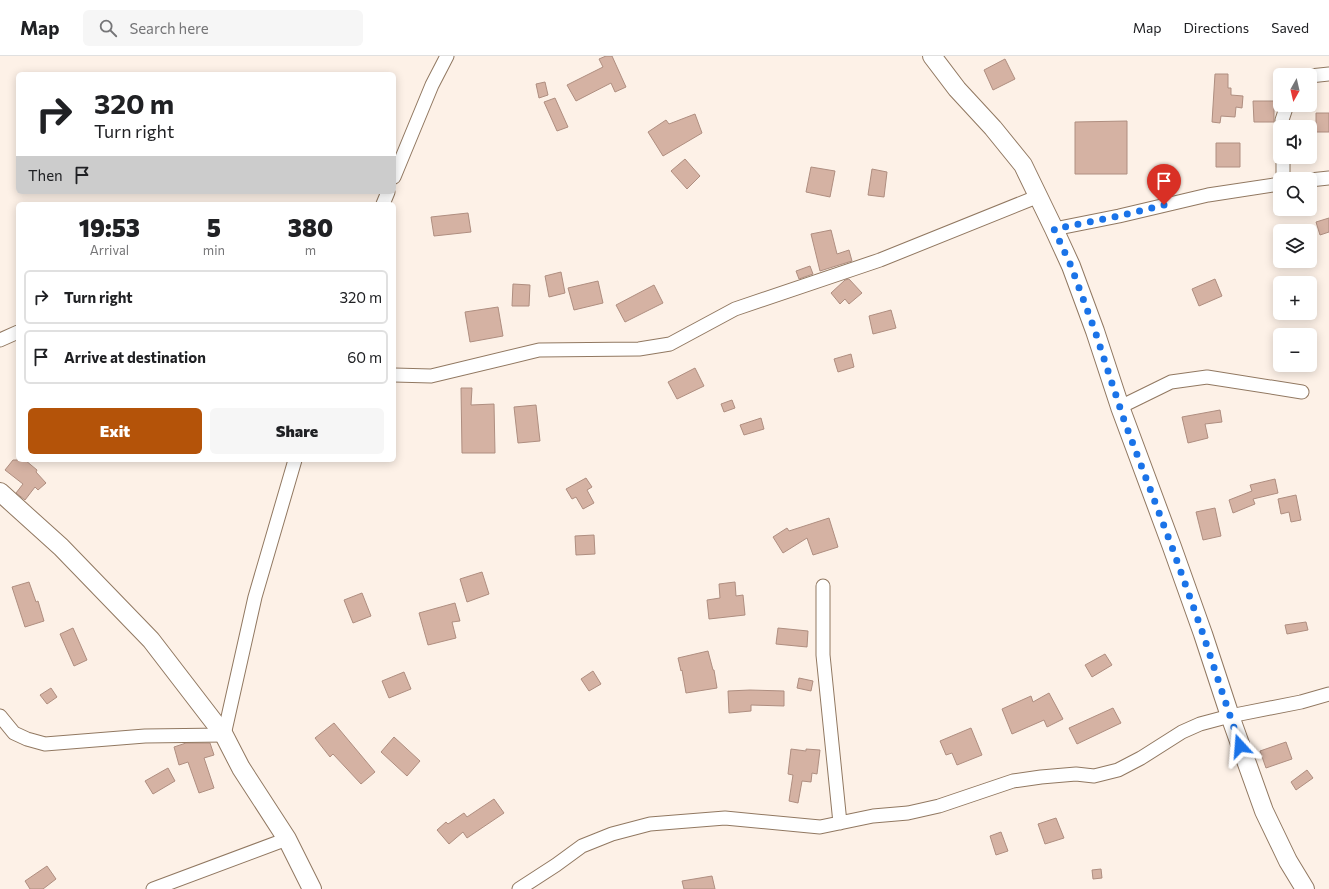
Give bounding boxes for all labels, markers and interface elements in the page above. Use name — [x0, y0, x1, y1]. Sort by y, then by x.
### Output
search box — [83, 10, 363, 46]
text: Map — [20, 16, 59, 39]
icon: search — [97, 17, 119, 39]
text: Search here — [129, 19, 209, 37]
text: Map — [1133, 19, 1162, 36]
text: Directions — [1184, 19, 1249, 36]
text: Saved — [1271, 19, 1309, 36]
north arrow — [1273, 68, 1317, 112]
map controls — [1273, 68, 1317, 372]
text: 320 m — [94, 86, 174, 120]
icon: right — [28, 88, 80, 140]
text: Turn right — [94, 120, 174, 142]
button: sound — [1273, 120, 1317, 164]
icon: arrive — [71, 164, 93, 186]
pin — [1147, 164, 1181, 205]
text: Then — [28, 166, 63, 184]
icon: arrive — [1153, 170, 1175, 192]
button: search — [1273, 172, 1317, 216]
text: 19:53 — [79, 213, 140, 242]
text: 5 — [207, 213, 221, 242]
text: 380 — [288, 213, 333, 242]
button: layers — [1273, 224, 1317, 268]
text: Arrival — [90, 242, 129, 258]
text: min — [203, 242, 225, 258]
text: m — [305, 242, 316, 258]
button: + — [1273, 276, 1317, 320]
icon: right — [30, 286, 52, 308]
text: Turn right — [64, 288, 133, 306]
text: 320 m — [339, 288, 382, 306]
button: − — [1273, 328, 1317, 372]
icon: arrive — [30, 346, 52, 368]
text: Arrive at destination — [64, 348, 206, 366]
text: 60 m — [347, 348, 382, 366]
button: Exit — [28, 408, 202, 454]
button: Share — [210, 408, 384, 454]
position arrow — [1219, 725, 1261, 767]

